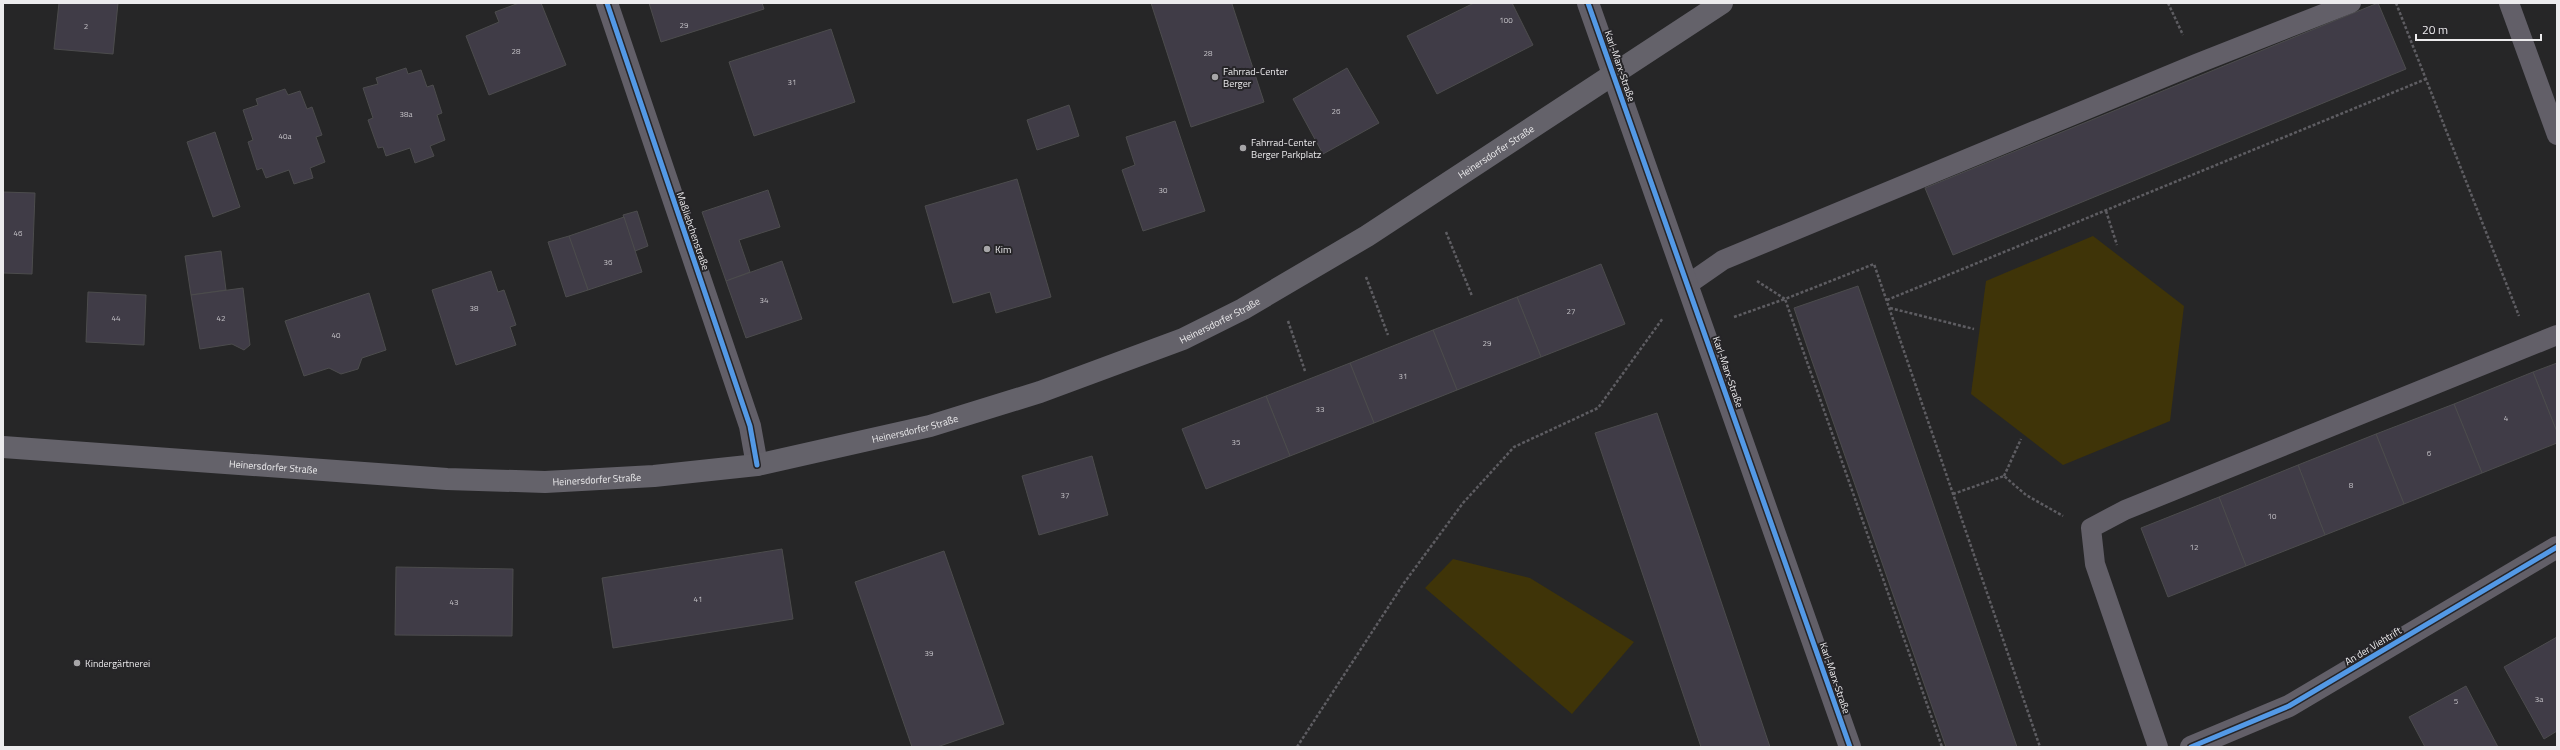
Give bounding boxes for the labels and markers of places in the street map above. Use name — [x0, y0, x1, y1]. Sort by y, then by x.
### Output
place label: Fahrrad-Center Berger — [1223, 64, 1288, 91]
marker: Fahrrad-Center Berger — [1210, 72, 1220, 82]
place label: Fahrrad-Center Berger Parkplatz — [1251, 135, 1322, 162]
marker: Fahrrad-Center Berger Parkplatz — [1238, 143, 1248, 153]
place label: Kim — [995, 242, 1011, 257]
marker: Kim — [982, 244, 992, 254]
place label: Kindergärtnerei — [85, 656, 150, 671]
marker: Kindergärtnerei — [72, 658, 82, 668]

